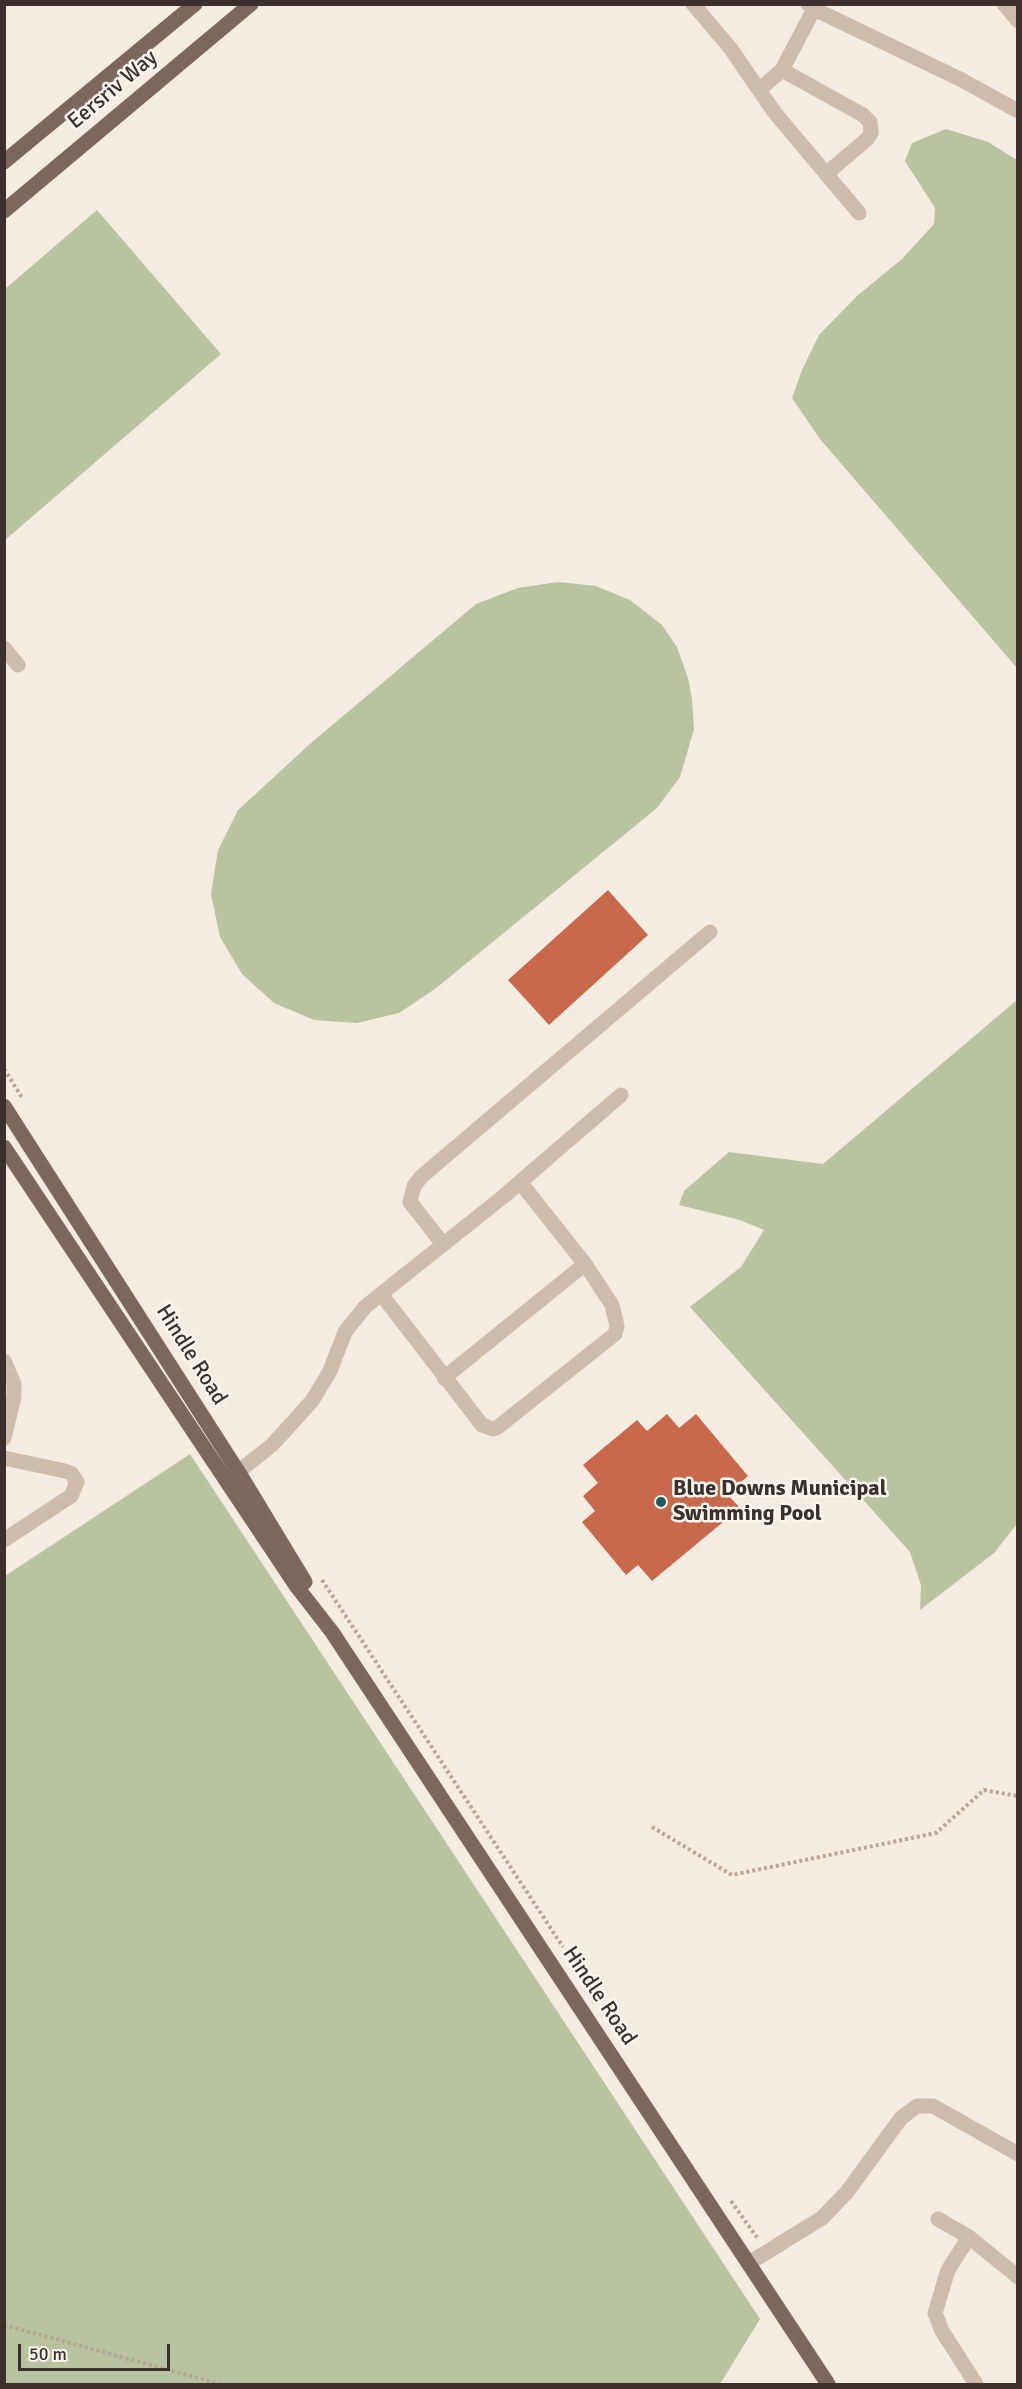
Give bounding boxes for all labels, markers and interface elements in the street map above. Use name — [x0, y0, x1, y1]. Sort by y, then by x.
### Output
street label: Eersriv Way — [63, 45, 163, 135]
street label: Hindle Road — [150, 1300, 232, 1410]
place label: Blue Downs Municipal Swimming Pool — [673, 1476, 887, 1528]
marker: Blue Downs Municipal Swimming Pool — [654, 1495, 668, 1509]
street label: Hindle Road — [556, 1942, 642, 2050]
scale bar — [21, 2332, 172, 2370]
text: 50 m — [29, 2343, 67, 2365]

